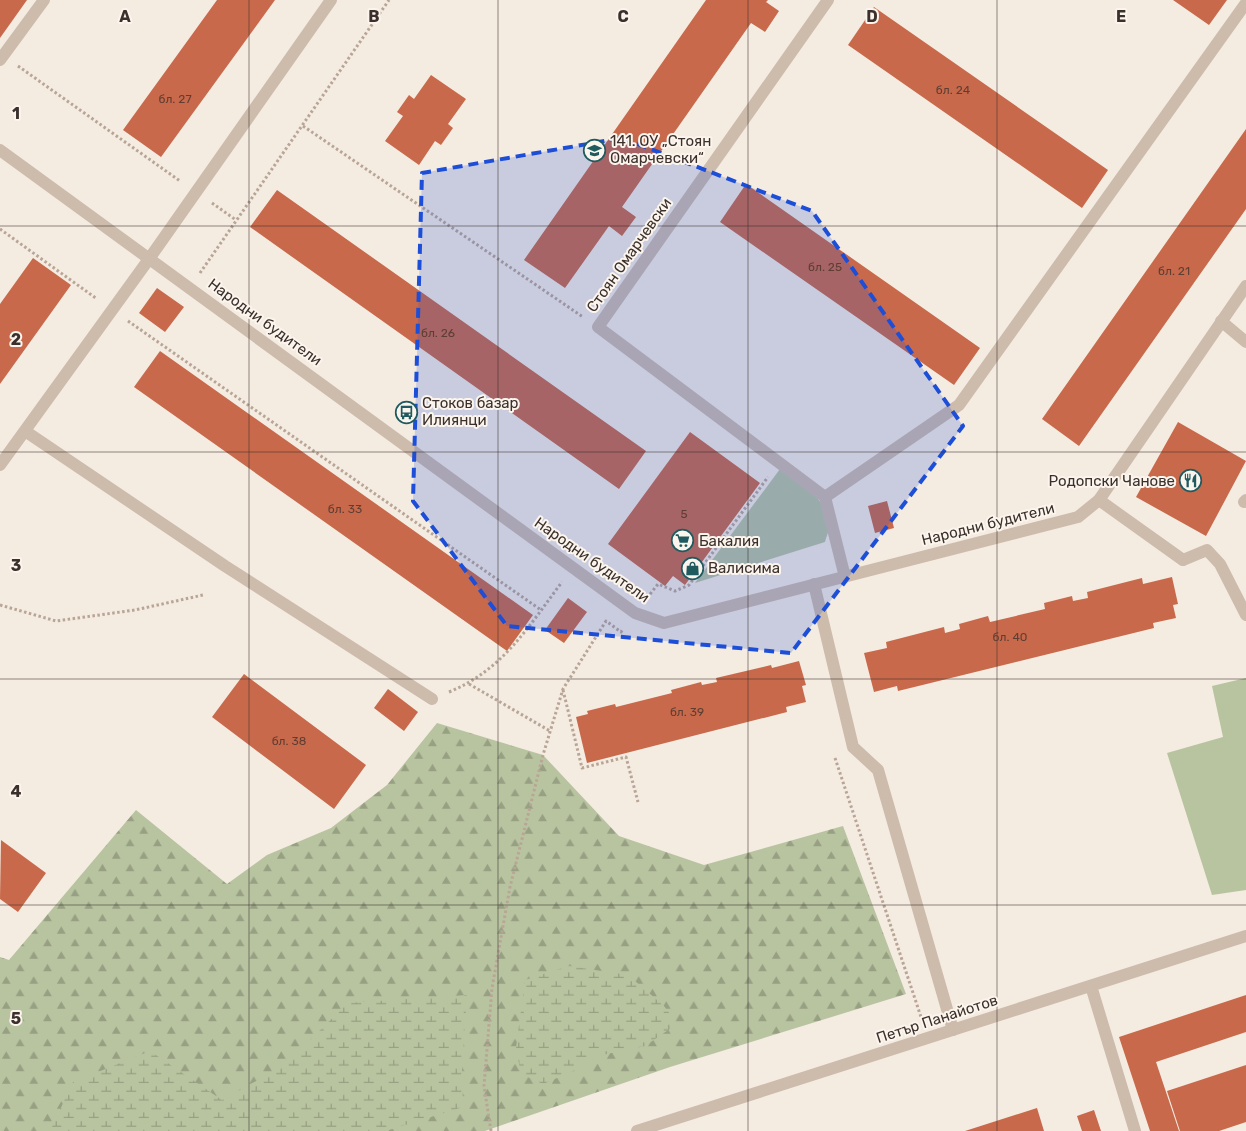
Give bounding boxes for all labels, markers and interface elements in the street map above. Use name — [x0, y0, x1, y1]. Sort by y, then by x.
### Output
text: A — [119, 7, 131, 26]
text: B — [368, 7, 380, 26]
text: C — [617, 7, 629, 26]
text: D — [866, 7, 878, 26]
text: E — [1116, 7, 1126, 26]
house number: бл. 24 — [936, 83, 971, 97]
house number: бл. 27 — [158, 92, 192, 106]
text: 1 — [12, 104, 20, 123]
place label: 141. ОУ „Стоян Омарчевски“ — [610, 132, 711, 167]
school or university icon: 141. ОУ „Стоян Омарчевски“ — [582, 138, 606, 162]
street label: Стоян Омарчевски — [583, 194, 675, 316]
house number: бл. 25 — [808, 260, 842, 274]
house number: бл. 21 — [1158, 264, 1190, 278]
street label: Народни будители — [205, 275, 325, 369]
house number: бл. 26 — [421, 326, 455, 340]
text: 2 — [11, 330, 21, 349]
place label: Стоков базар Илиянци — [422, 394, 519, 429]
bus stop icon: Стоков базар Илиянци — [394, 400, 418, 424]
restaurant icon: Родопски Чанове — [1179, 469, 1203, 493]
place label: Родопски Чанове — [1048, 472, 1175, 490]
street label: Народни будители — [920, 499, 1056, 549]
house number: бл. 33 — [328, 502, 362, 516]
house number: 5 — [680, 507, 688, 521]
street label: Народни будители — [531, 514, 653, 606]
supermarket icon: Бакалия — [671, 529, 695, 553]
place label: Бакалия — [699, 532, 759, 550]
text: 3 — [11, 556, 21, 575]
shop icon: Валисима — [680, 556, 704, 580]
place label: Валисима — [708, 559, 780, 577]
house number: бл. 40 — [993, 630, 1027, 644]
house number: бл. 39 — [670, 705, 704, 719]
house number: бл. 38 — [272, 734, 306, 748]
text: 4 — [11, 782, 22, 801]
street label: Петър Панайотов — [874, 991, 1000, 1047]
text: 5 — [11, 1009, 21, 1028]

